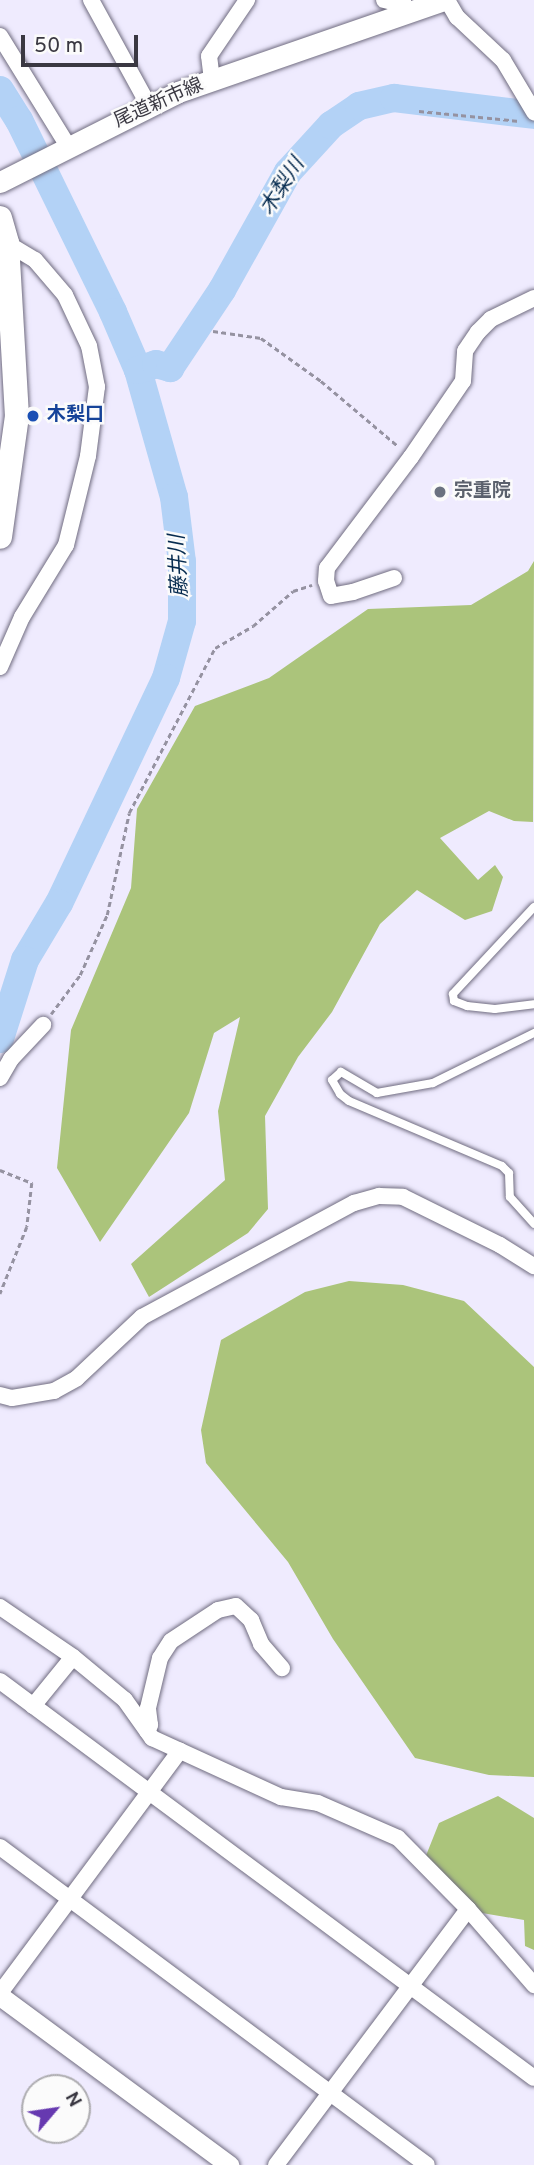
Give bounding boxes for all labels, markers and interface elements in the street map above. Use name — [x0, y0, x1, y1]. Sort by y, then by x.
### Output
scale bar — [24, 21, 142, 65]
text: 50 m — [34, 33, 83, 60]
street label: 尾道新市線 — [111, 74, 207, 134]
water label: 木梨川 — [255, 154, 311, 220]
place label: 木梨口 — [47, 405, 104, 427]
marker: 木梨口 — [25, 408, 41, 424]
place label: 宗重院 — [454, 481, 511, 503]
marker: 宗重院 — [432, 484, 448, 500]
water label: 藤井川 — [166, 534, 194, 598]
north arrow — [21, 2074, 91, 2144]
text: N — [59, 2088, 86, 2112]

